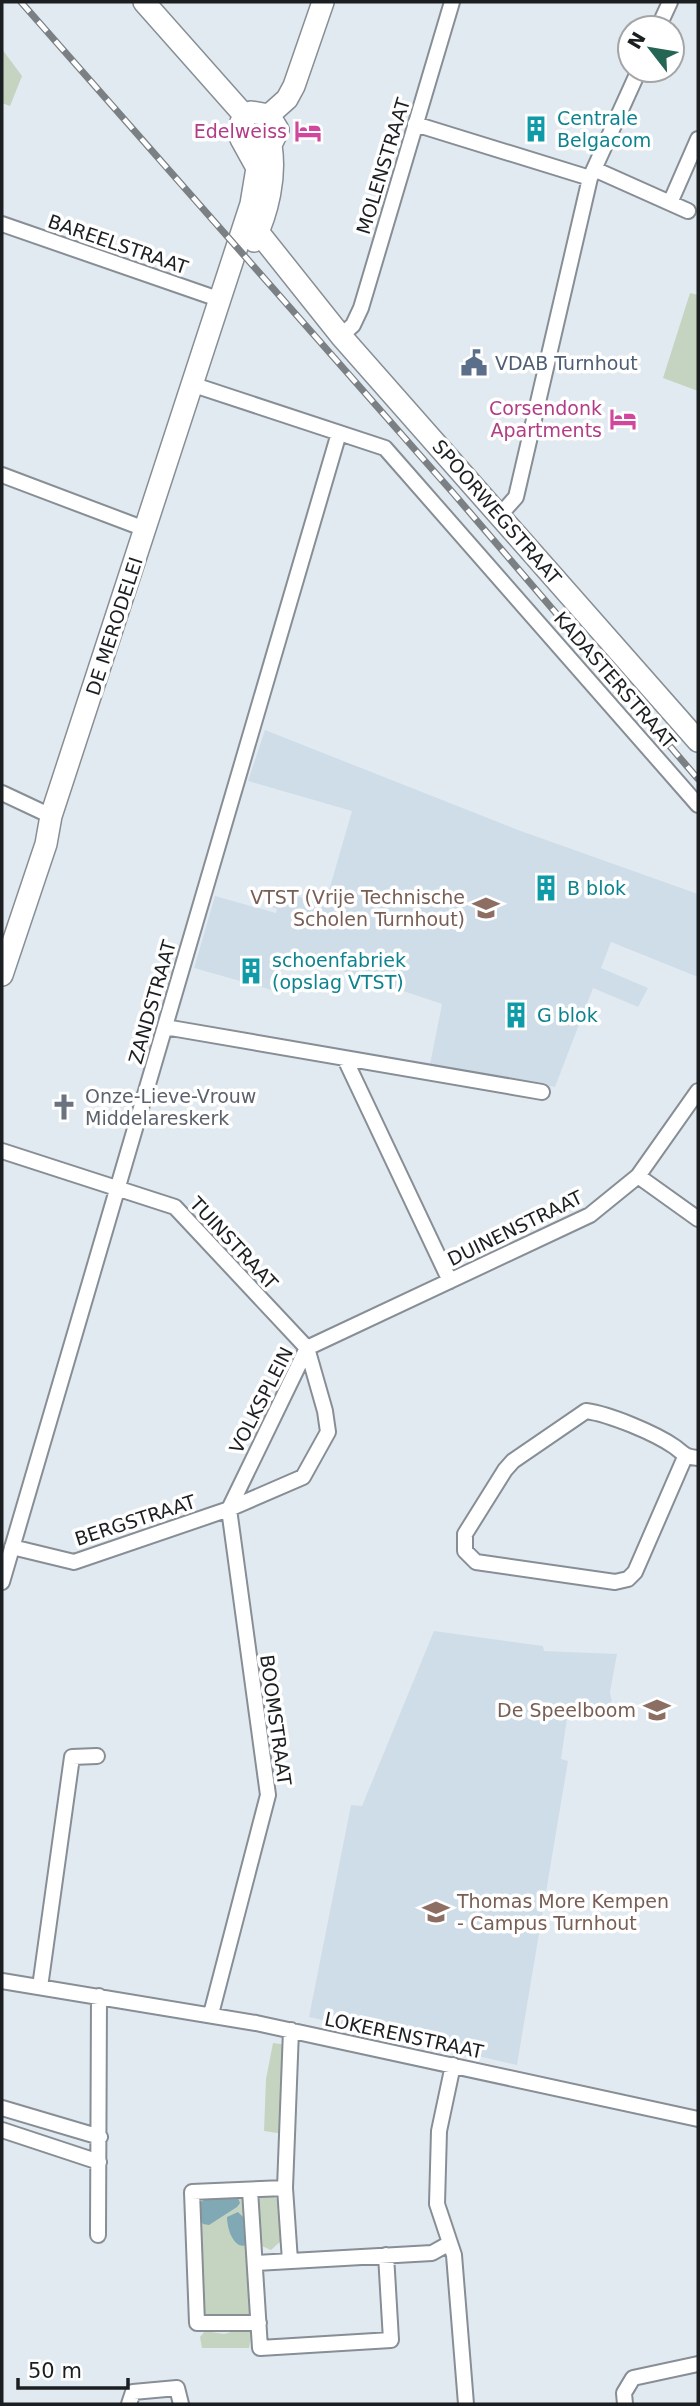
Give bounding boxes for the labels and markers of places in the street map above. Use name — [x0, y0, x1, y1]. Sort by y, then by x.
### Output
place label: Centrale Belgacom — [557, 107, 651, 151]
building icon: Centrale Belgacom — [521, 114, 551, 144]
hotel icon: Edelweiss — [293, 116, 323, 146]
place label: Edelweiss — [194, 120, 287, 142]
public building icon: VDAB Turnhout — [459, 348, 489, 378]
place label: VDAB Turnhout — [495, 352, 638, 374]
place label: Corsendonk Apartments — [489, 397, 602, 441]
hotel icon: Corsendonk Apartments — [608, 404, 638, 434]
building icon: B blok — [531, 873, 561, 903]
place label: B blok — [567, 877, 626, 899]
place label: VTST (Vrije Technische Scholen Turnhout) — [250, 886, 465, 930]
school or university icon: VTST (Vrije Technische Scholen Turnhout) — [471, 893, 501, 923]
place label: schoenfabriek (opslag VTST) — [272, 949, 406, 993]
building icon: schoenfabriek (opslag VTST) — [236, 956, 266, 986]
building icon: G blok — [501, 1000, 531, 1030]
place label: G blok — [537, 1004, 598, 1026]
place label: Onze-Lieve-Vrouw Middelareskerk — [85, 1085, 256, 1129]
church icon: Onze-Lieve-Vrouw Middelareskerk — [49, 1092, 79, 1122]
school or university icon: De Speelboom — [642, 1695, 672, 1725]
place label: De Speelboom — [497, 1699, 636, 1721]
place label: Thomas More Kempen - Campus Turnhout — [456, 1890, 669, 1934]
school or university icon: Thomas More Kempen - Campus Turnhout — [421, 1897, 451, 1927]

